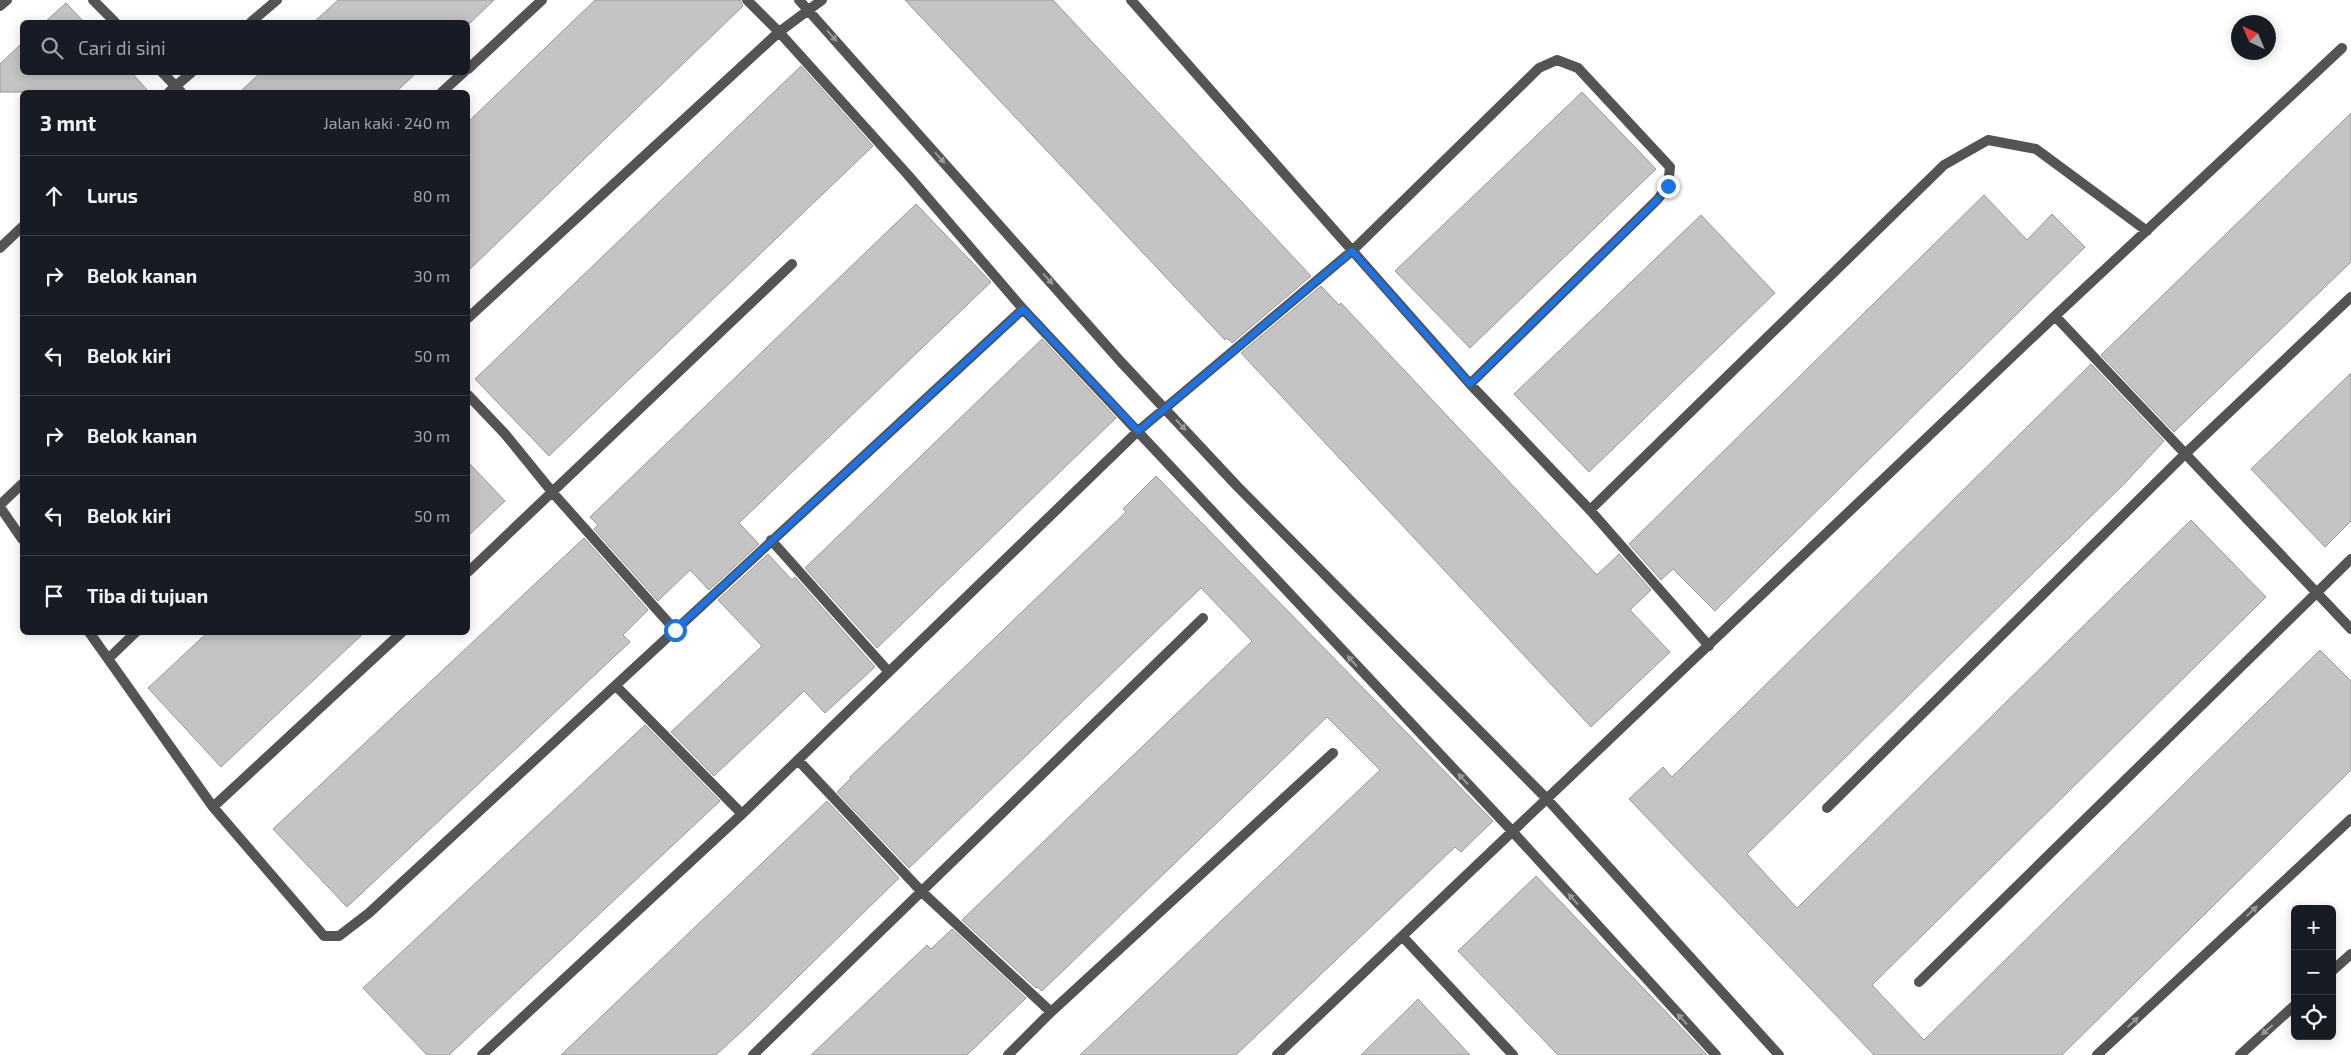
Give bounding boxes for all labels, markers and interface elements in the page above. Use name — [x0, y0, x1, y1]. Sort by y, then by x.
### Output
north arrow — [2231, 15, 2276, 60]
search box — [20, 20, 470, 75]
one-way arrow — [826, 30, 837, 42]
icon: search — [38, 34, 66, 62]
text: Cari di sini — [78, 36, 166, 59]
text: 3 mnt — [40, 110, 96, 135]
text: Jalan kaki · 240 m — [323, 113, 450, 132]
one-way arrow — [934, 151, 946, 163]
route end — [1657, 175, 1680, 198]
icon: ahead — [40, 182, 68, 210]
text: Lurus — [87, 184, 138, 207]
text: 80 m — [413, 186, 450, 205]
icon: right — [40, 262, 68, 290]
text: Belok kanan — [87, 264, 197, 287]
text: 30 m — [414, 266, 450, 285]
one-way arrow — [1042, 273, 1053, 286]
icon: left — [40, 342, 68, 370]
text: Belok kiri — [87, 344, 171, 367]
text: 50 m — [414, 346, 450, 365]
one-way arrow — [1175, 418, 1187, 430]
icon: right — [40, 422, 68, 450]
text: Belok kanan — [87, 424, 197, 447]
text: 30 m — [414, 426, 450, 445]
icon: left — [40, 502, 68, 530]
text: Belok kiri — [87, 504, 171, 527]
text: 50 m — [414, 506, 450, 525]
icon: arrive — [40, 582, 68, 610]
text: Tiba di tujuan — [87, 584, 208, 607]
route start — [664, 619, 687, 642]
one-way arrow — [1346, 655, 1358, 667]
one-way arrow — [1457, 774, 1469, 786]
one-way arrow — [1567, 894, 1579, 906]
one-way arrow — [2246, 905, 2258, 917]
map controls — [2291, 905, 2336, 1040]
button: + — [2291, 905, 2336, 950]
button: − — [2291, 950, 2336, 995]
button: locate — [2291, 995, 2336, 1040]
one-way arrow — [1676, 1014, 1688, 1026]
one-way arrow — [2127, 1016, 2139, 1028]
one-way arrow — [2262, 1024, 2274, 1036]

